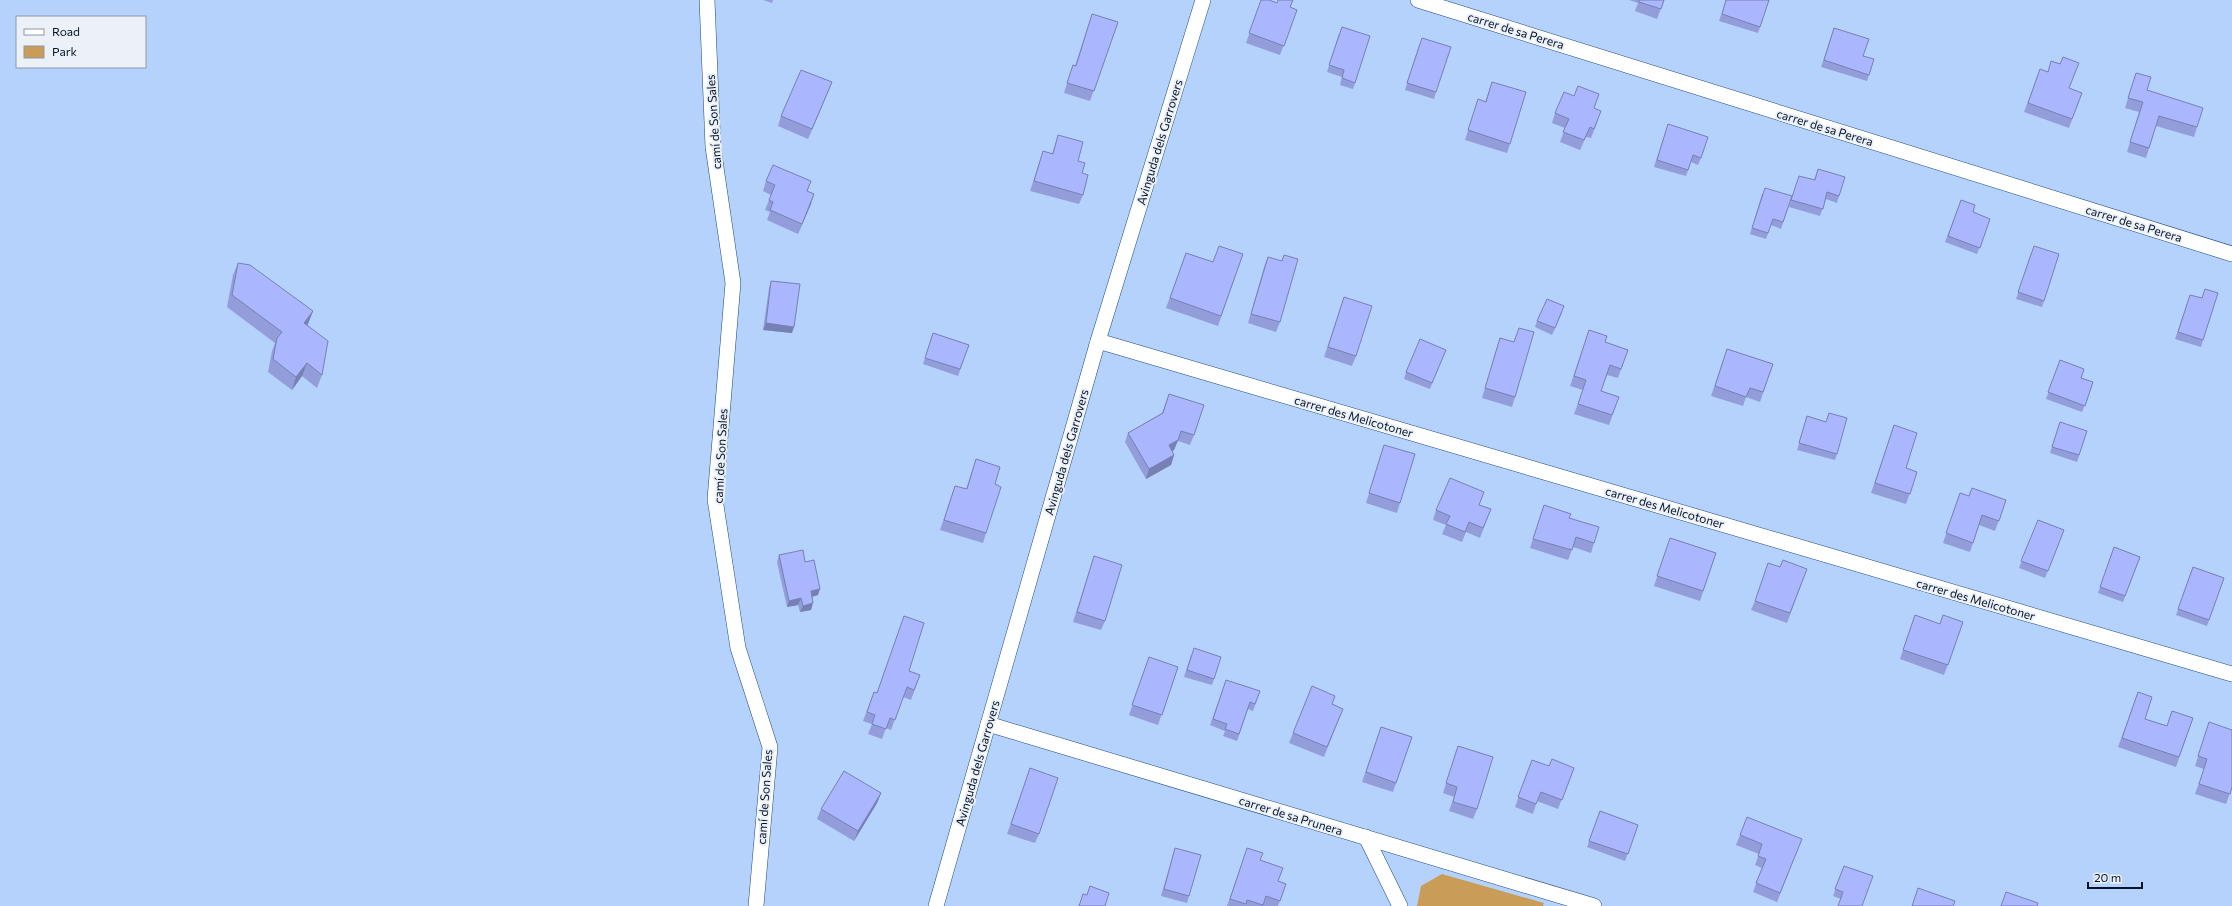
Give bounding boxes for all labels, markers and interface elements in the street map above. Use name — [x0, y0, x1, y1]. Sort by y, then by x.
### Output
street label: carrer de sa Perera — [1466, 9, 1566, 51]
legend — [16, 16, 146, 68]
text: Road — [52, 24, 80, 38]
text: Park — [52, 44, 78, 58]
street label: camí de Son Sales — [703, 74, 723, 170]
street label: Avinguda dels Garrovers — [1133, 78, 1185, 206]
street label: carrer de sa Perera — [1775, 106, 1875, 148]
street label: carrer de sa Perera — [2084, 202, 2184, 244]
street label: Avinguda dels Garrovers — [1041, 387, 1091, 517]
street label: carrer des Melicotoner — [1293, 392, 1415, 440]
street label: camí de Son Sales — [711, 408, 729, 504]
street label: carrer des Melicotoner — [1604, 483, 1726, 531]
street label: carrer des Melicotoner — [1915, 575, 2037, 623]
street label: Avinguda dels Garrovers — [952, 698, 1002, 828]
street label: camí de Son Sales — [754, 749, 774, 845]
street label: carrer de sa Prunera — [1237, 793, 1345, 837]
scale bar — [2088, 864, 2142, 890]
text: 20 m — [2094, 870, 2121, 884]

